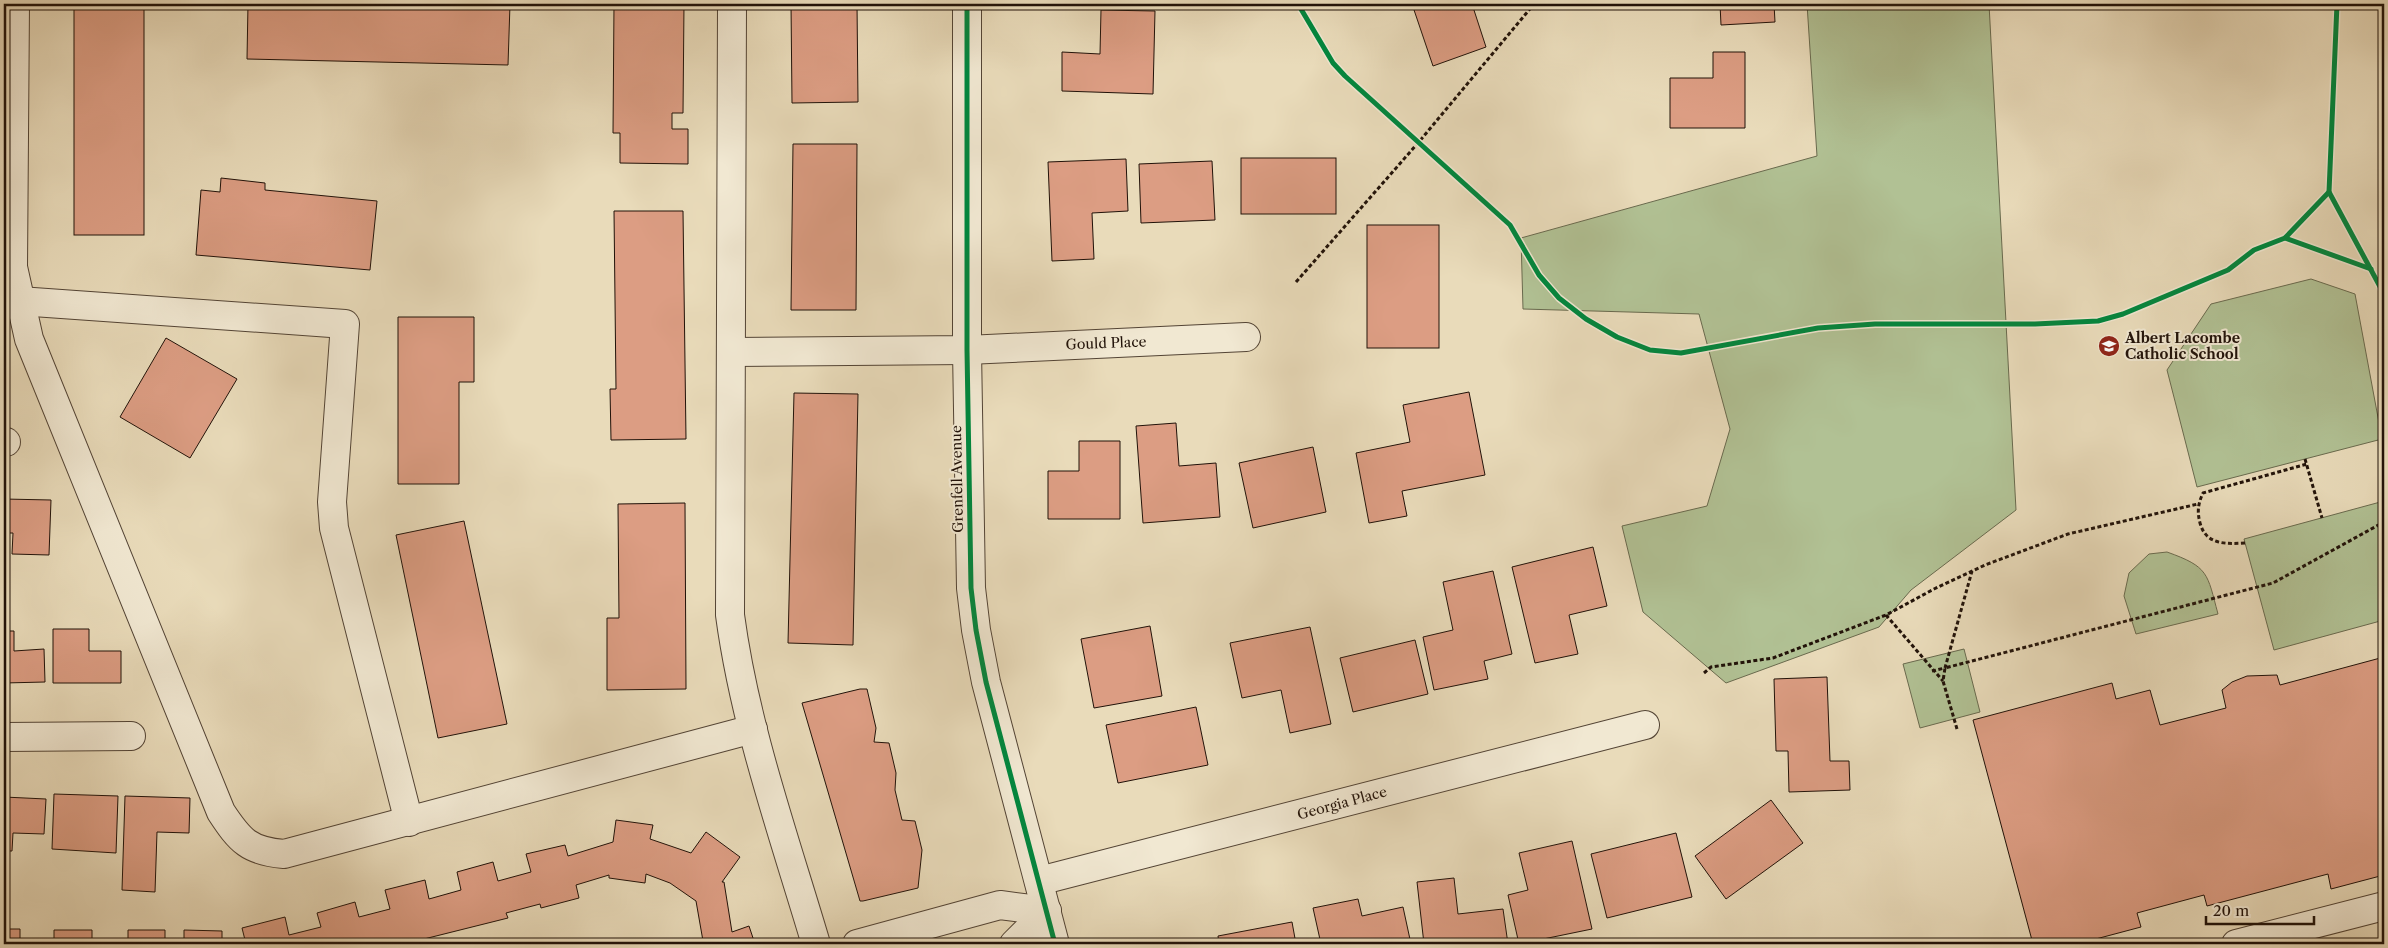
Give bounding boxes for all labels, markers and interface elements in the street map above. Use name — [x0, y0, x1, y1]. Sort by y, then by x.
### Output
place label: Albert Lacombe Catholic School — [2124, 329, 2240, 363]
street label: Gould Place — [1065, 333, 1147, 353]
school or university icon: Albert Lacombe Catholic School — [2097, 334, 2121, 358]
street label: Grenfell Avenue — [947, 425, 967, 533]
street label: Georgia Place — [1295, 782, 1389, 824]
scale bar — [2206, 893, 2313, 925]
text: 20 m — [2213, 901, 2249, 920]

